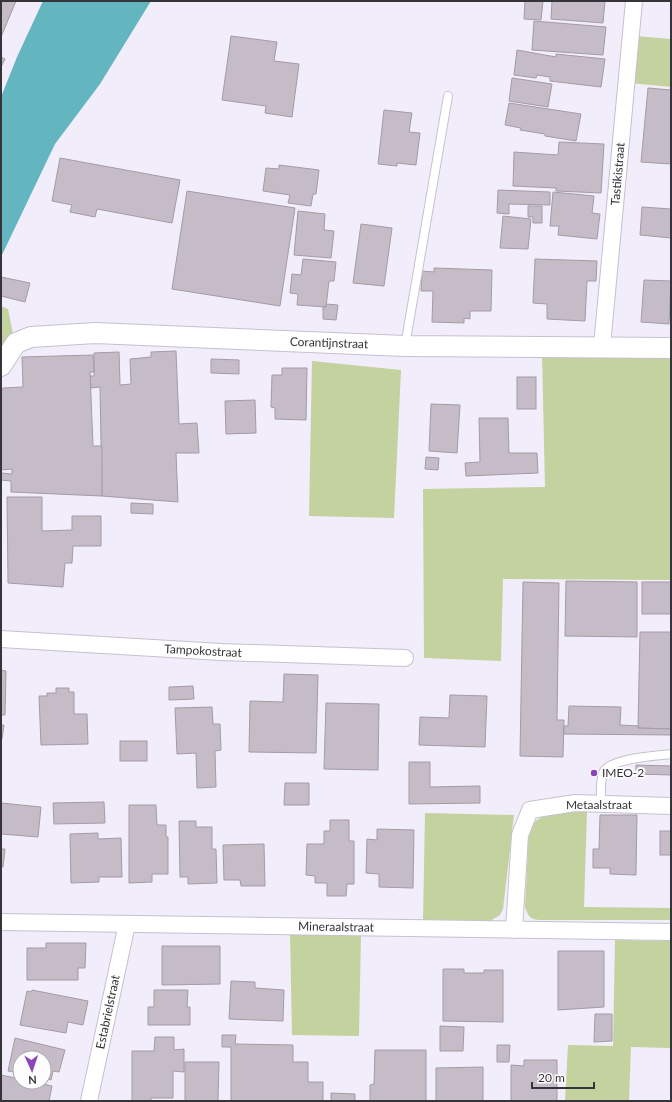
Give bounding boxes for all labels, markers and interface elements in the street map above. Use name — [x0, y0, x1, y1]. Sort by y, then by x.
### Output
street label: Tastikistraat — [607, 141, 628, 206]
street label: Corantijnstraat — [290, 334, 369, 351]
street label: Tampokostraat — [164, 641, 243, 660]
place label: IMEO-2 — [602, 765, 644, 780]
marker: IMEO-2 — [589, 768, 599, 778]
street label: Metaalstraat — [566, 797, 633, 812]
street label: Mineraalstraat — [298, 918, 375, 935]
street label: Estabrielstraat — [92, 973, 123, 1050]
north arrow — [12, 1050, 52, 1090]
scale bar — [532, 1064, 594, 1090]
text: 20 m — [538, 1070, 565, 1085]
text: N — [28, 1074, 37, 1087]

